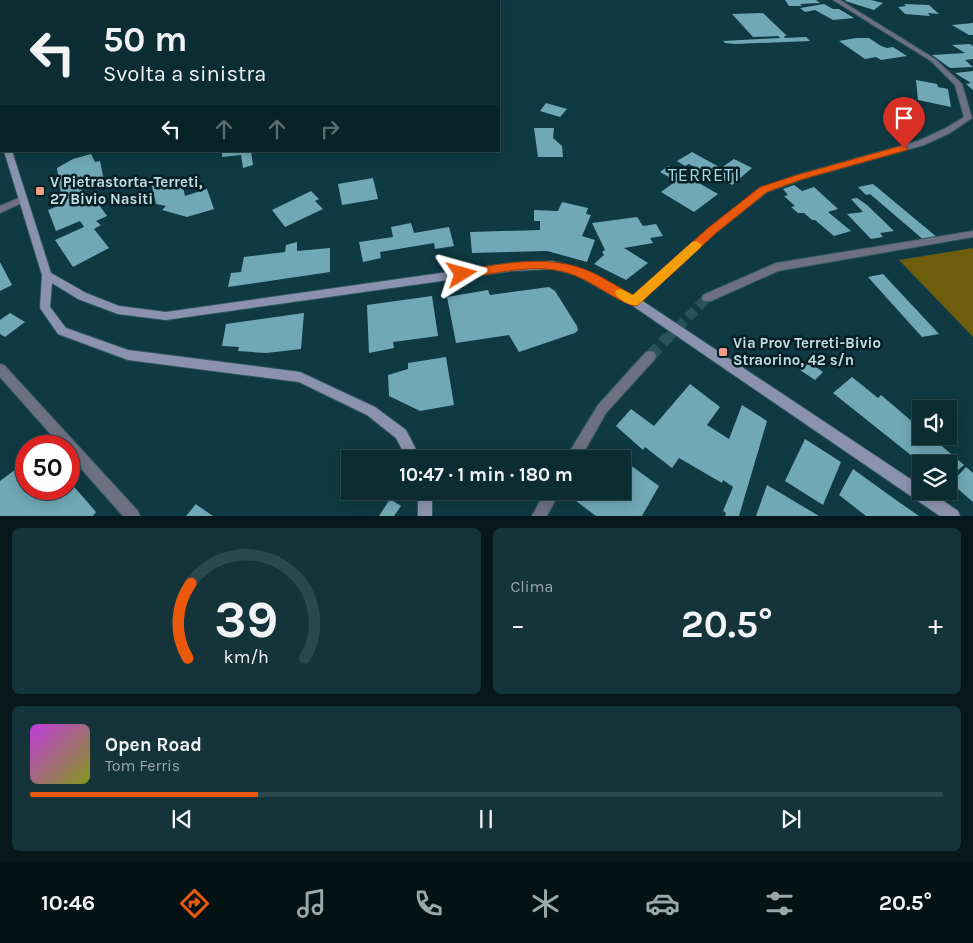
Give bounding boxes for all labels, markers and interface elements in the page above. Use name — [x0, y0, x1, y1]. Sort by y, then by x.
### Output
text: 50 m — [103, 19, 188, 60]
icon: left — [20, 20, 85, 85]
text: Svolta a sinistra — [103, 61, 266, 87]
pin — [883, 97, 925, 148]
icon: arrive — [890, 104, 918, 132]
icon: left — [157, 115, 185, 143]
icon: ahead — [210, 115, 238, 143]
icon: ahead — [263, 115, 291, 143]
icon: right — [316, 115, 344, 143]
district label: TERRETI — [668, 164, 740, 186]
place label: V Pietrastorta-Terreti, 27 Bivio Nasiti — [50, 173, 203, 208]
marker: V Pietrastorta-Terreti, 27 Bivio Nasiti — [34, 185, 46, 197]
position arrow — [435, 247, 487, 299]
place label: Via Prov Terreti-Bivio Straorino, 42 s/n — [733, 334, 881, 369]
marker: Via Prov Terreti-Bivio Straorino, 42 s/n — [717, 346, 729, 358]
map controls — [912, 400, 957, 500]
button: sound — [912, 400, 957, 445]
speed limit sign: 50 — [15, 435, 80, 500]
button: layers — [912, 455, 957, 500]
text: 10:47 · 1 min · 180 m — [399, 464, 573, 486]
text: Clima — [511, 577, 553, 596]
text: 39 — [214, 589, 278, 650]
text: 20.5° — [681, 602, 773, 647]
text: − — [511, 608, 525, 641]
text: + — [928, 608, 943, 641]
text: km/h — [224, 647, 269, 668]
text: Open Road — [105, 734, 202, 756]
text: Tom Ferris — [105, 756, 180, 775]
icon: previous — [168, 805, 196, 833]
icon: pause — [472, 805, 500, 833]
icon: next — [777, 805, 805, 833]
icon: directions — [177, 886, 212, 921]
icon: music — [294, 886, 329, 921]
icon: phone — [411, 886, 446, 921]
icon: climate — [528, 886, 563, 921]
icon: car — [645, 886, 680, 921]
icon: filters — [762, 886, 797, 921]
text: 10:46 — [41, 890, 95, 916]
text: 20.5° — [879, 890, 932, 916]

